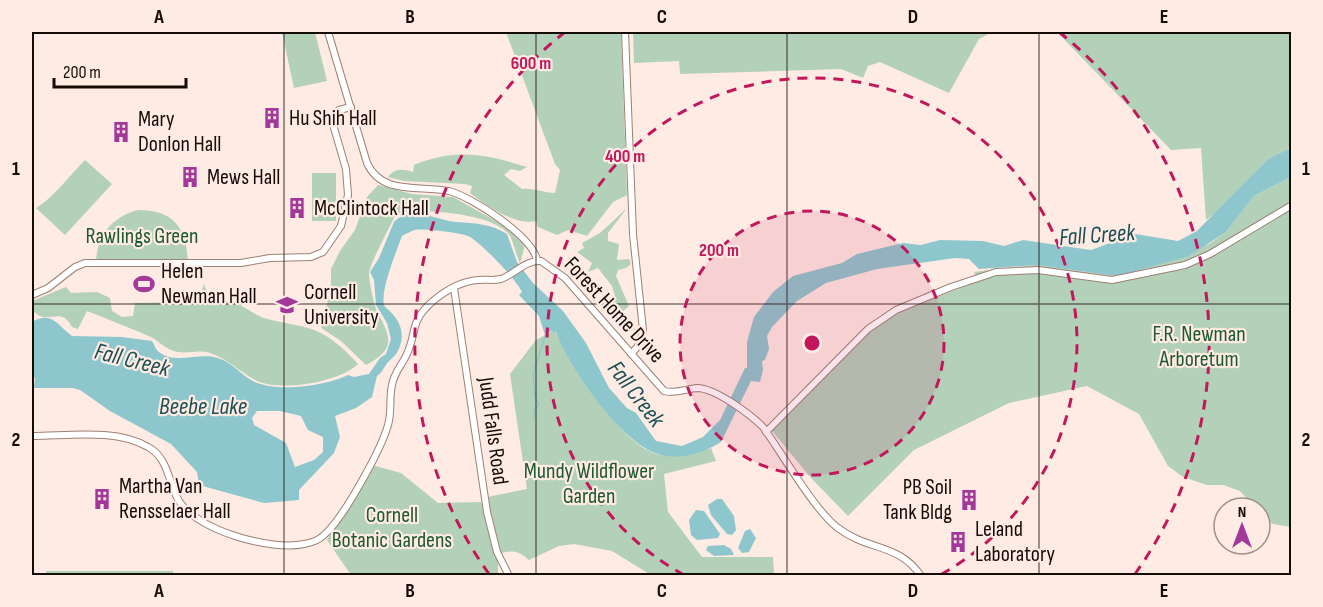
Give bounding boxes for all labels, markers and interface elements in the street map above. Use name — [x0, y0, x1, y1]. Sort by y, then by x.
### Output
text: A — [153, 5, 164, 29]
text: B — [405, 5, 415, 29]
text: C — [657, 5, 667, 29]
text: D — [908, 5, 918, 29]
text: E — [1160, 5, 1168, 29]
scale bar — [54, 51, 186, 89]
text: 600 m — [511, 53, 551, 74]
text: 200 m — [63, 62, 101, 83]
place label: Hu Shih Hall — [289, 105, 377, 132]
place label: Mary Donlon Hall — [138, 106, 221, 158]
building icon: Hu Shih Hall — [260, 106, 284, 130]
building icon: Mary Donlon Hall — [109, 120, 133, 144]
text: 400 m — [605, 146, 645, 167]
text: 1 — [12, 157, 20, 181]
text: 1 — [1302, 157, 1310, 181]
place label: Mews Hall — [207, 164, 280, 191]
building icon: Mews Hall — [178, 165, 202, 189]
place label: McClintock Hall — [314, 195, 429, 222]
building icon: McClintock Hall — [285, 196, 309, 220]
water label: Fall Creek — [1058, 218, 1137, 252]
park label: Rawlings Green — [86, 223, 198, 250]
text: 200 m — [699, 240, 739, 261]
street label: Forest Home Drive — [558, 251, 670, 369]
place label: Helen Newman Hall — [161, 258, 257, 310]
sports icon: Helen Newman Hall — [132, 272, 156, 296]
place label: Cornell University — [304, 279, 379, 331]
school or university icon: Cornell University — [275, 293, 299, 317]
park label: F.R. Newman Arboretum — [1152, 321, 1246, 373]
centre of rings — [802, 333, 822, 353]
water label: Fall Creek — [92, 337, 173, 384]
water label: Fall Creek — [601, 355, 672, 434]
street label: Judd Falls Road — [472, 375, 514, 486]
water label: Beebe Lake — [159, 392, 247, 421]
text: 2 — [12, 428, 20, 452]
text: 2 — [1302, 428, 1310, 452]
park label: Mundy Wildflower Garden — [524, 458, 654, 510]
place label: Martha Van Rensselaer Hall — [119, 473, 231, 525]
place label: PB Soil Tank Bldg — [883, 474, 952, 526]
building icon: Martha Van Rensselaer Hall — [90, 487, 114, 511]
building icon: PB Soil Tank Bldg — [957, 488, 981, 512]
north arrow — [1212, 496, 1272, 556]
park label: Cornell Botanic Gardens — [332, 502, 452, 554]
text: N — [1238, 503, 1246, 522]
place label: Leland Laboratory — [975, 516, 1055, 568]
building icon: Leland Laboratory — [946, 530, 970, 554]
text: A — [153, 579, 164, 603]
text: B — [405, 579, 415, 603]
text: C — [657, 579, 667, 603]
text: D — [908, 579, 918, 603]
text: E — [1160, 579, 1168, 603]

